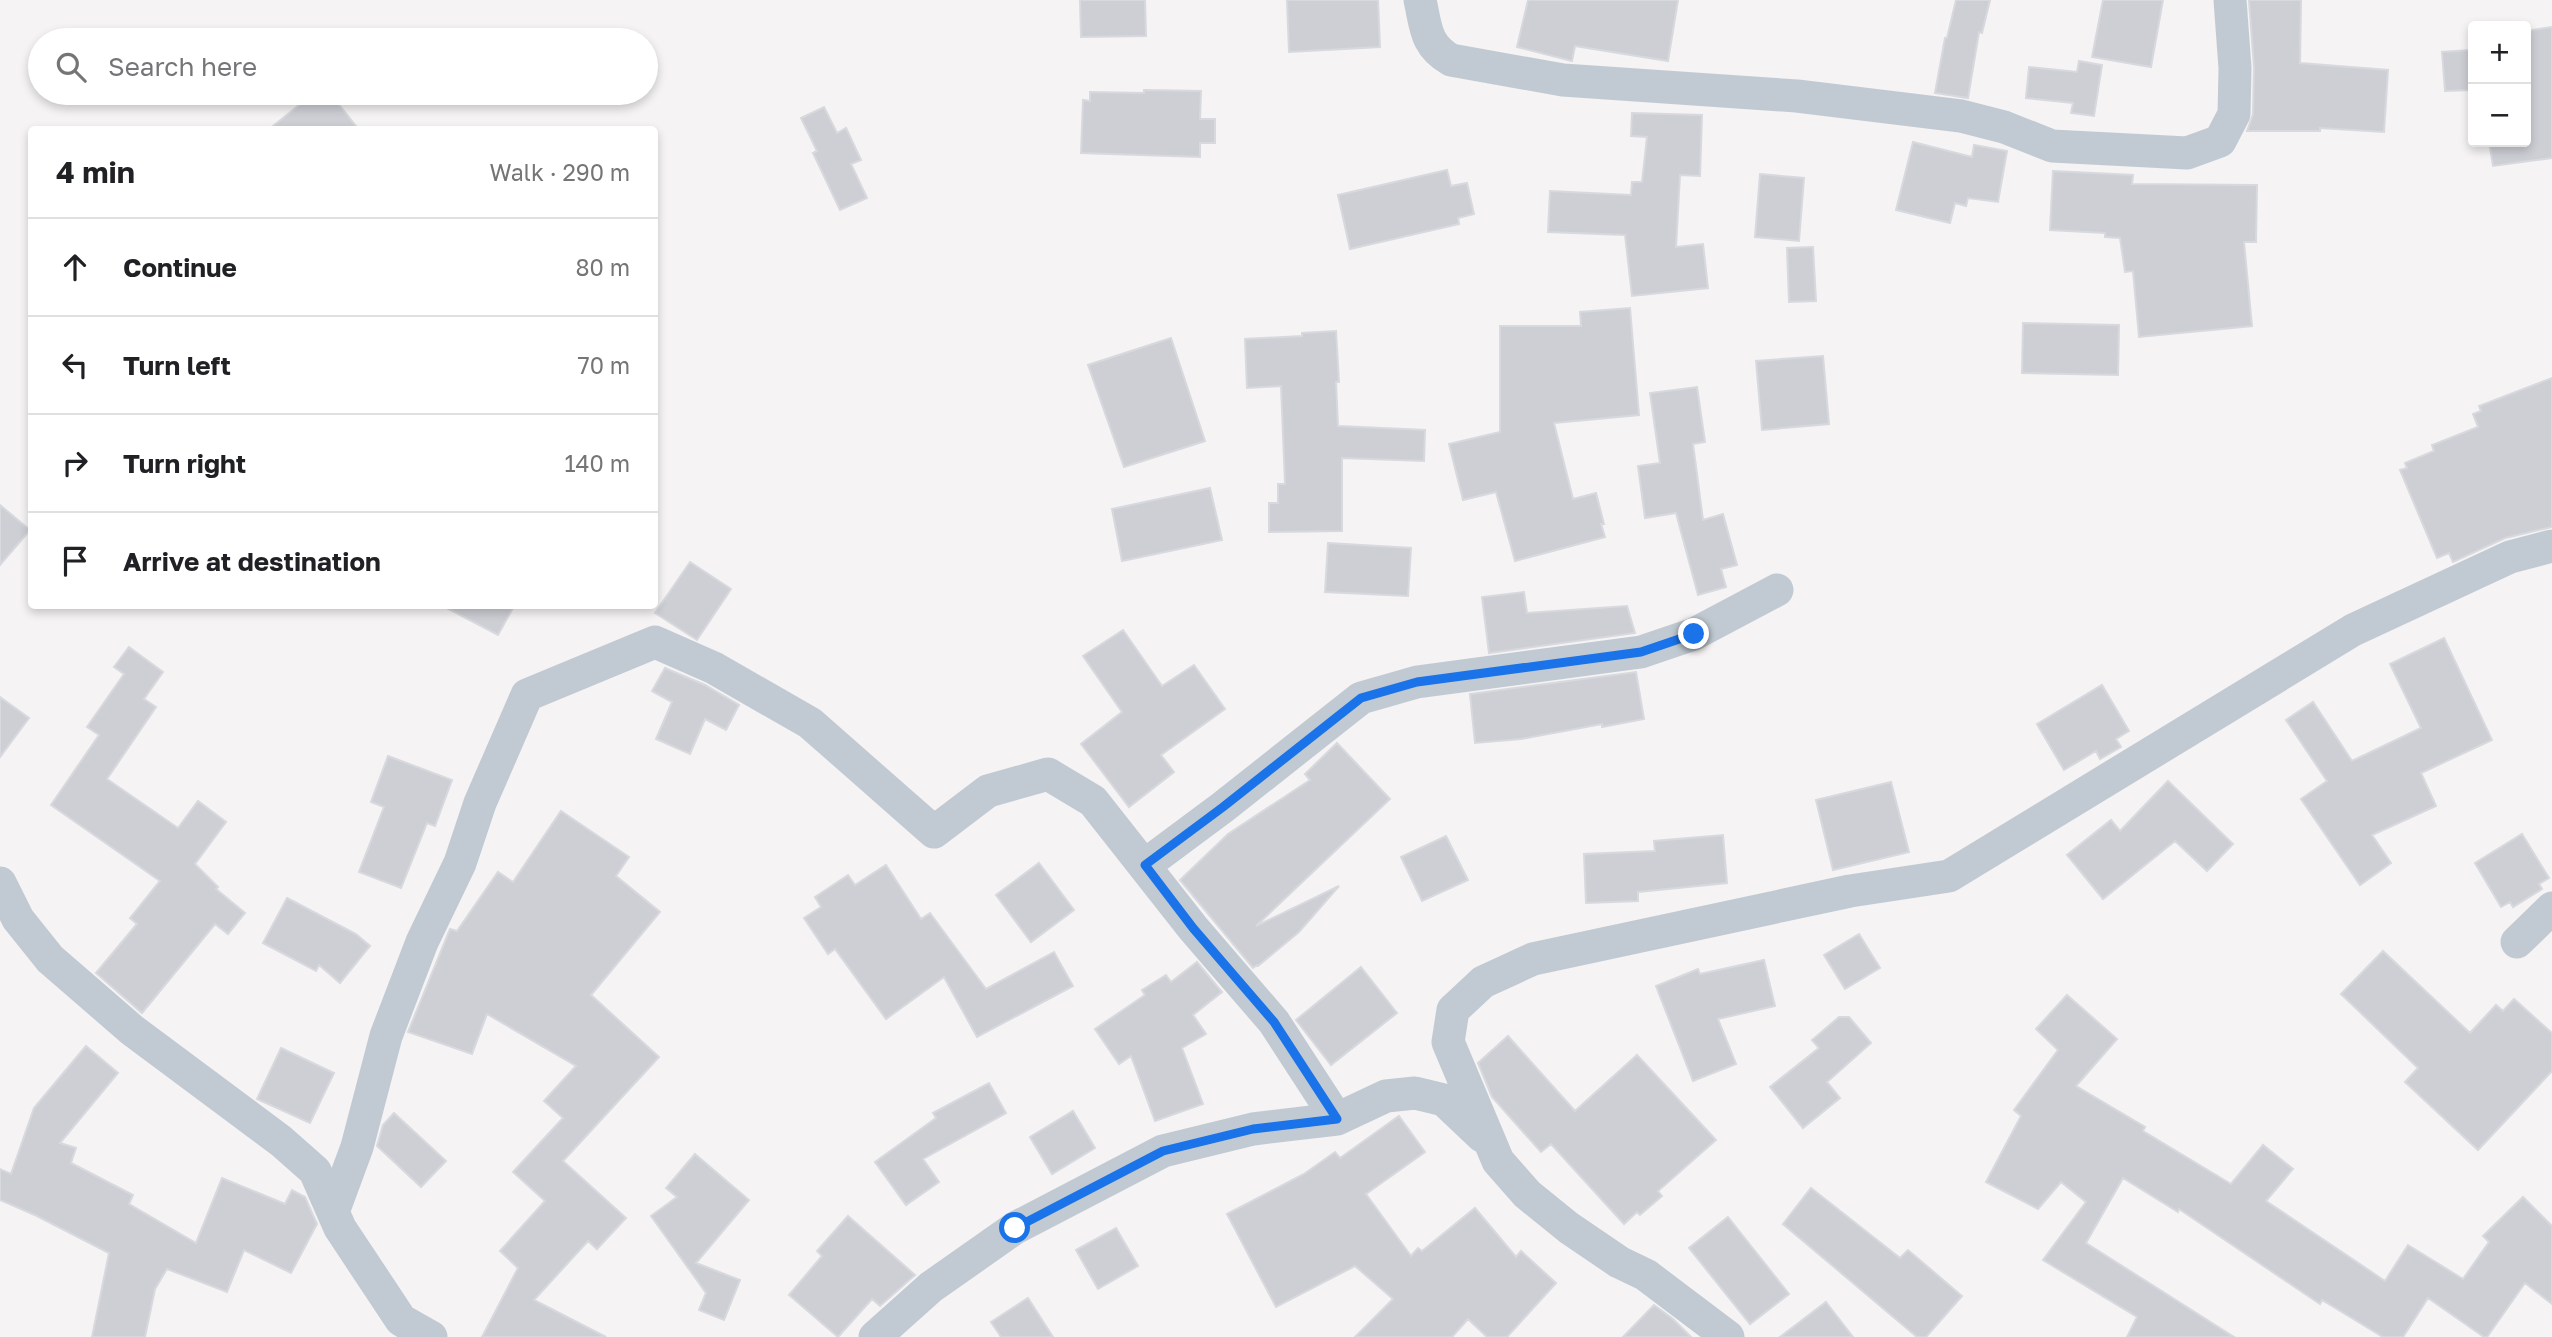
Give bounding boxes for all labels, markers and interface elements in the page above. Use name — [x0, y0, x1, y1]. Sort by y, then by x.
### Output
map controls — [2468, 21, 2531, 147]
button: + — [2468, 21, 2531, 84]
search box — [28, 28, 658, 105]
icon: search — [52, 48, 90, 86]
text: Search here — [108, 51, 257, 82]
button: − — [2468, 84, 2531, 147]
text: 4 min — [56, 154, 135, 190]
text: Walk · 290 m — [489, 158, 630, 186]
icon: ahead — [56, 248, 94, 286]
text: Continue — [123, 252, 237, 283]
text: 80 m — [576, 253, 630, 281]
icon: left — [56, 346, 94, 384]
text: Turn left — [123, 350, 231, 381]
text: 70 m — [577, 351, 630, 379]
icon: right — [56, 444, 94, 482]
text: Turn right — [123, 448, 246, 479]
text: 140 m — [564, 449, 630, 477]
icon: arrive — [56, 542, 94, 580]
text: Arrive at destination — [123, 546, 381, 577]
route end — [1678, 618, 1709, 649]
route start — [999, 1212, 1030, 1243]

